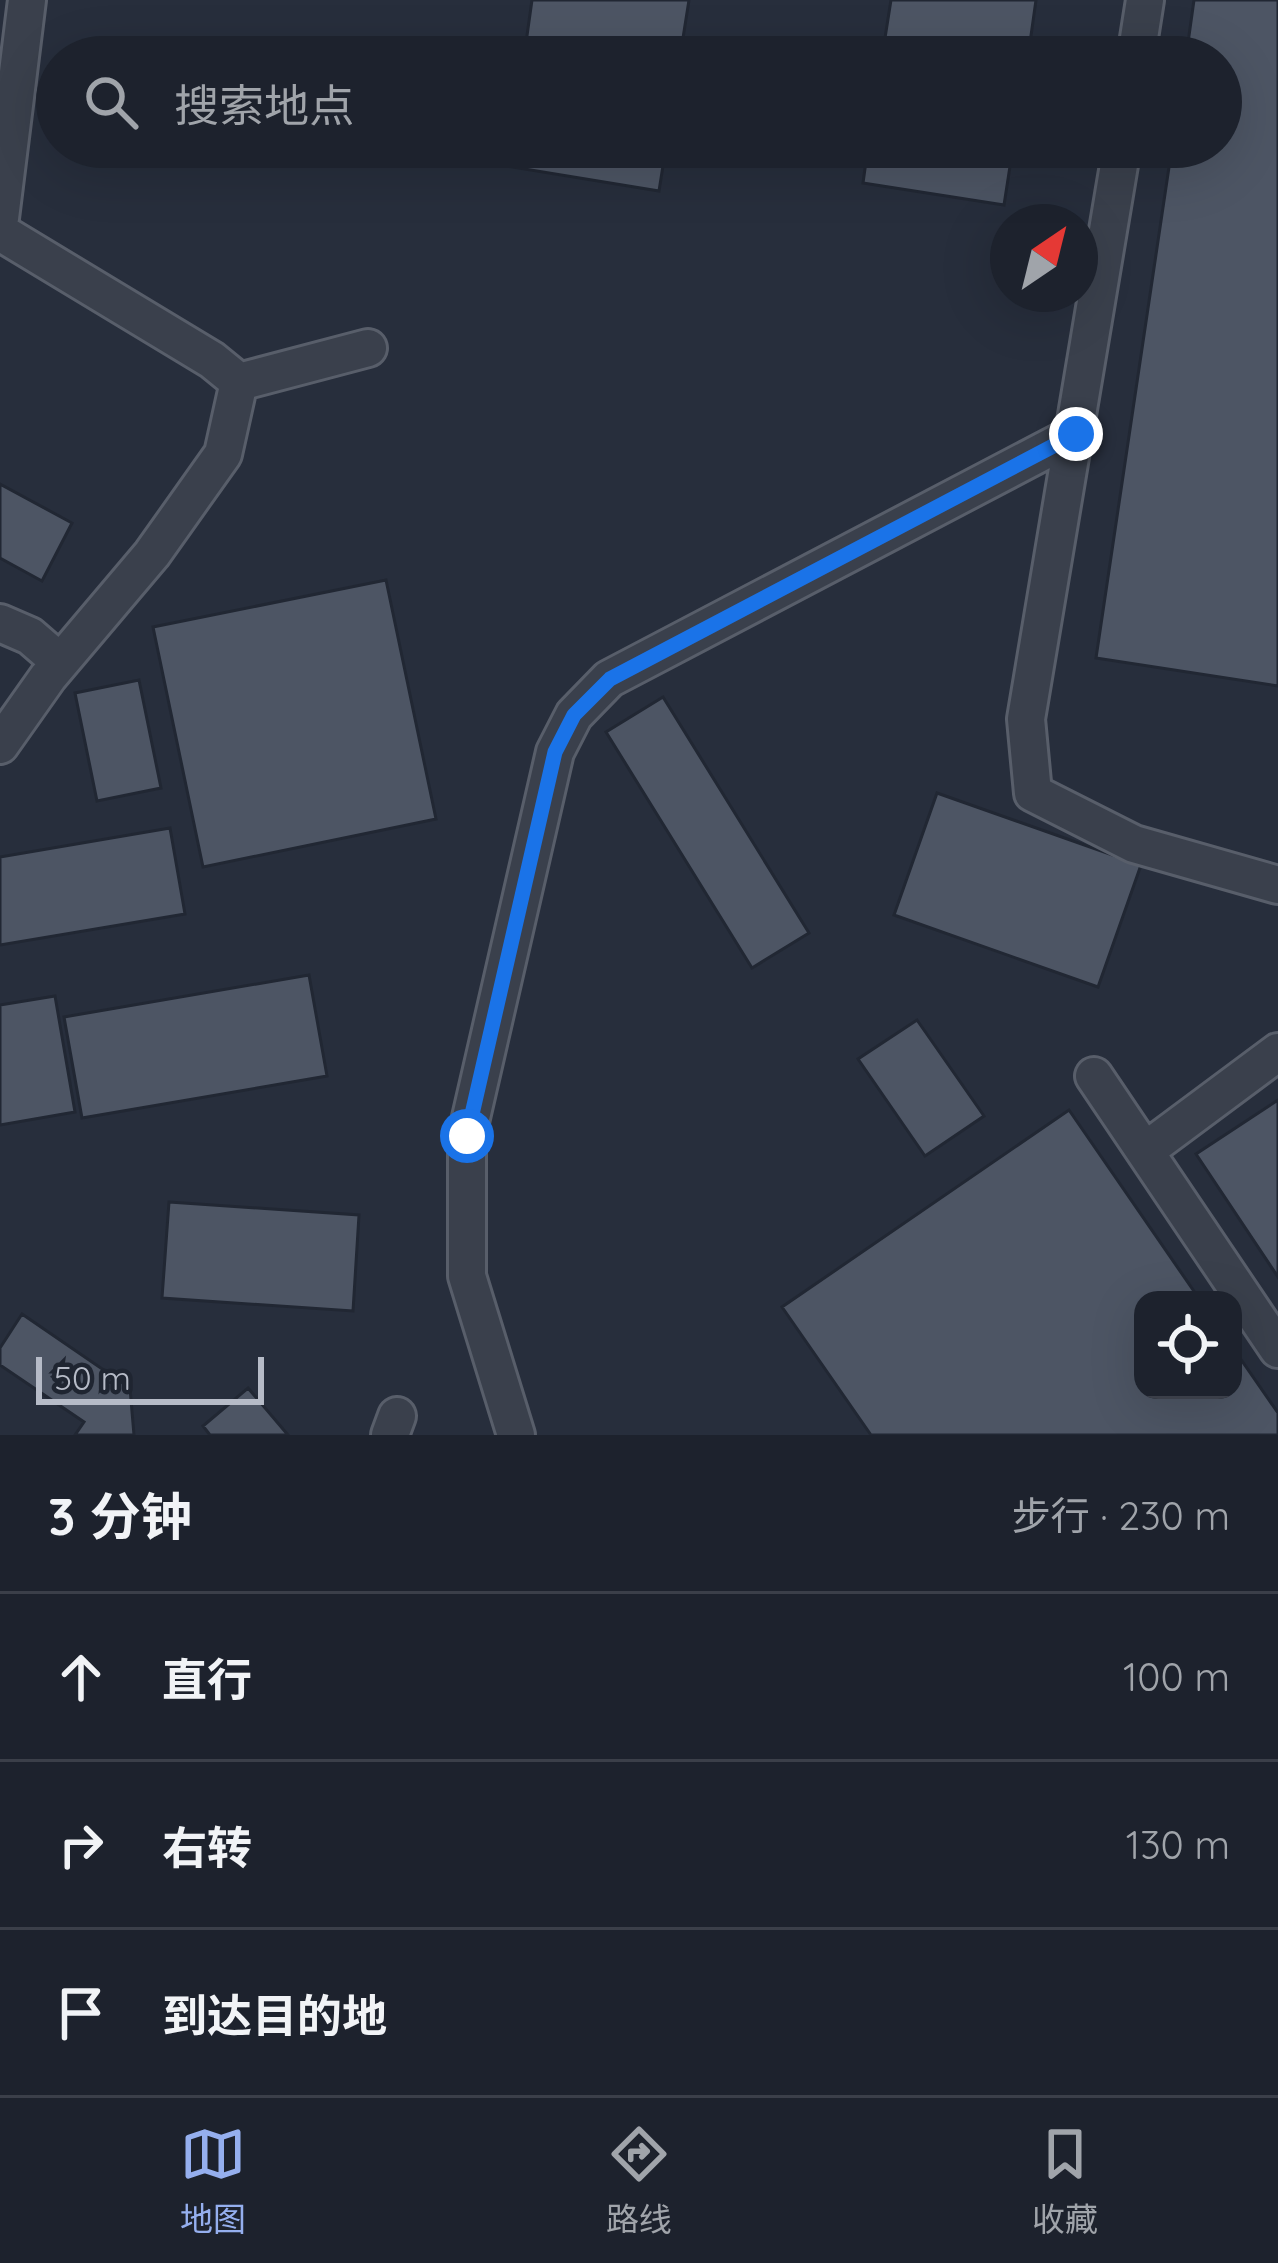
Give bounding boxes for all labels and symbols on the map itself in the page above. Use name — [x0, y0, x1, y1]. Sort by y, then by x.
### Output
north arrow — [990, 204, 1098, 312]
route end — [1049, 407, 1103, 461]
route start — [440, 1109, 494, 1163]
scale bar — [36, 1351, 264, 1404]

